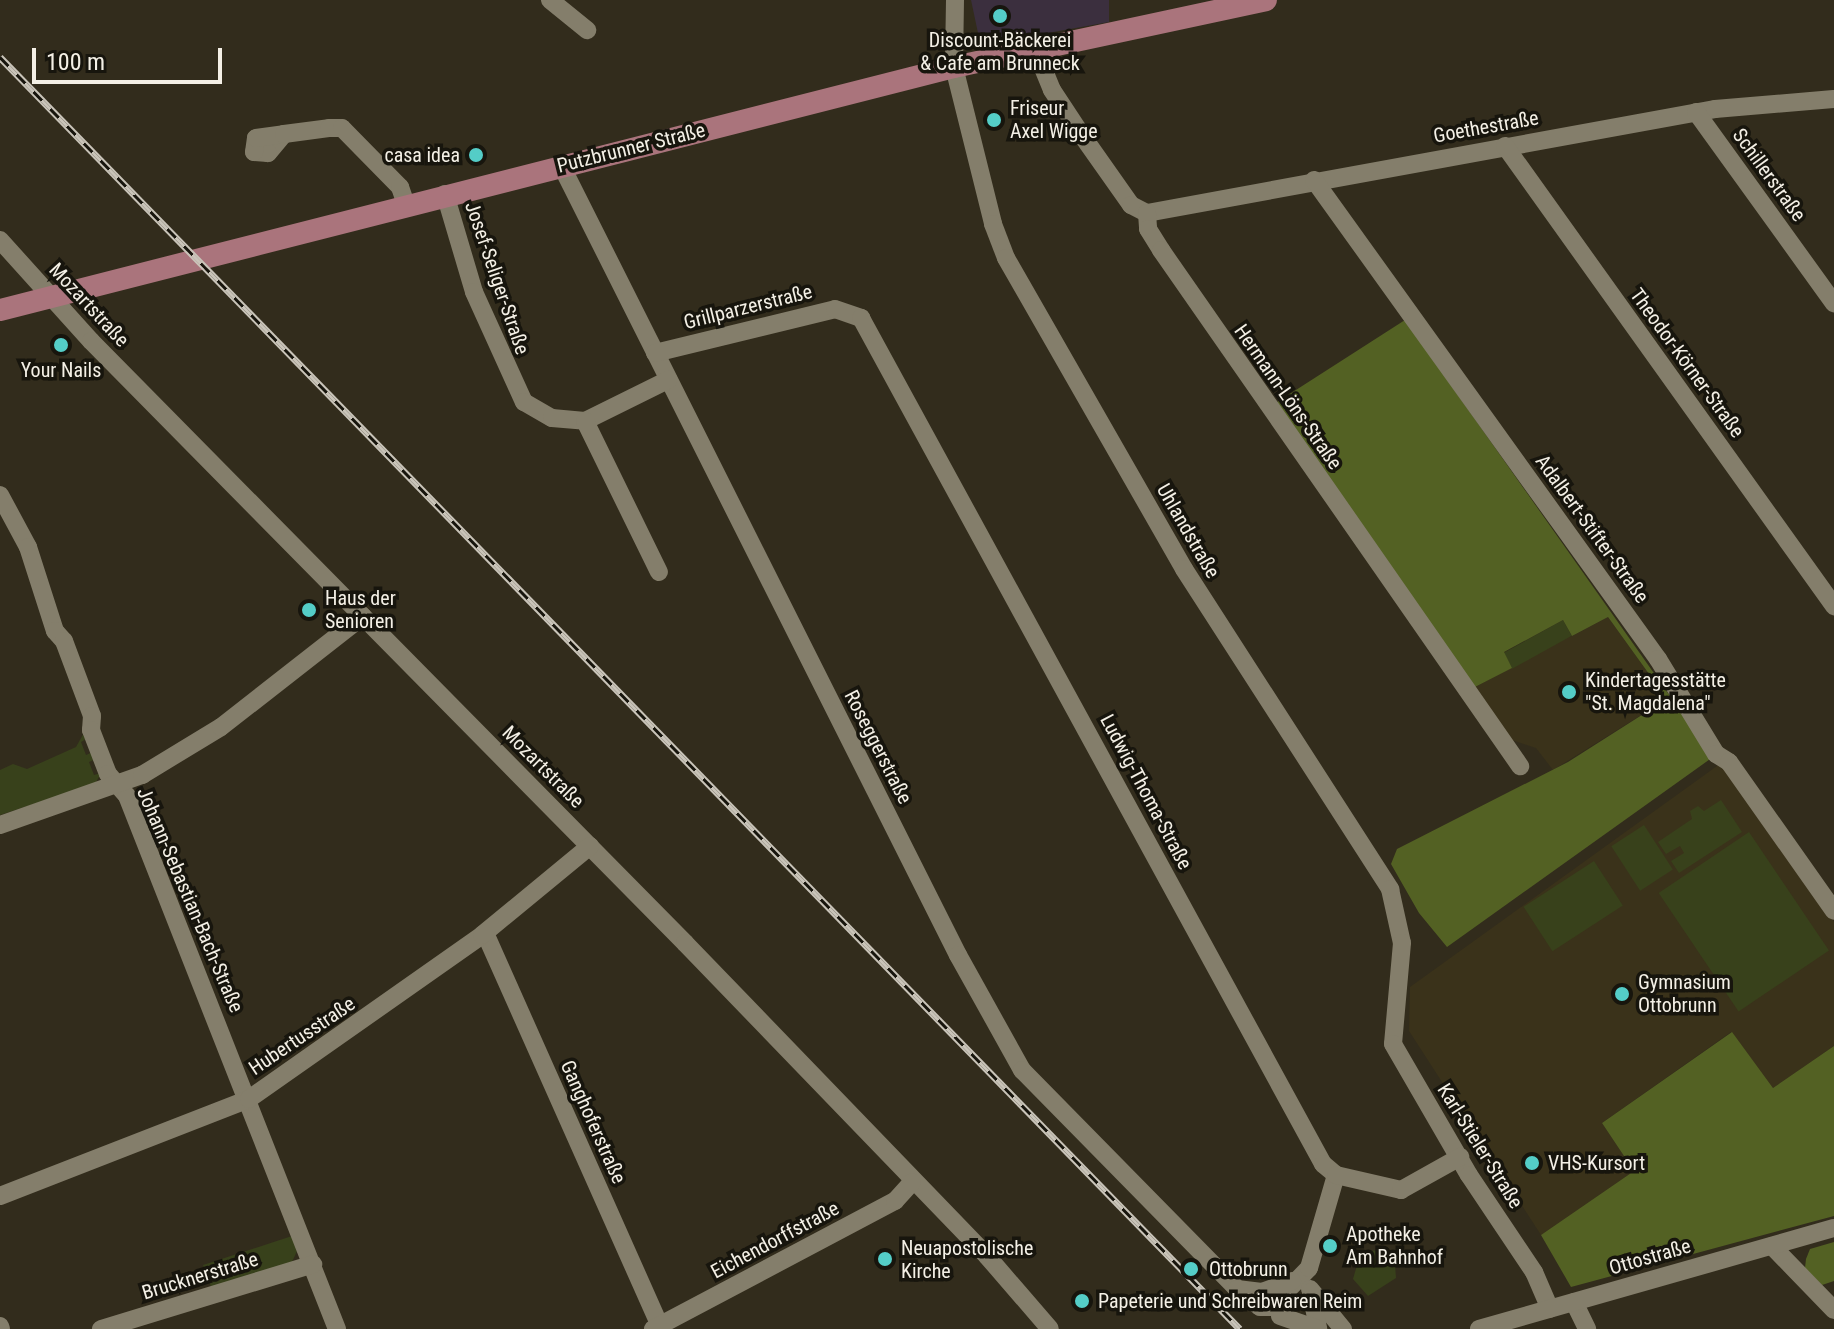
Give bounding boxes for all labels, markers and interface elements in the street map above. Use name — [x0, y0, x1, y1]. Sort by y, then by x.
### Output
marker: Discount-Bäckerei & Cafe am Brunneck — [991, 7, 1009, 25]
place label: Discount-Bäckerei & Cafe am Brunneck — [920, 28, 1080, 75]
scale bar — [36, 32, 226, 82]
text: 100 m — [46, 48, 105, 76]
place label: Friseur Axel Wigge — [1010, 96, 1098, 143]
street label: Goethestraße — [1432, 106, 1540, 148]
marker: Friseur Axel Wigge — [985, 111, 1003, 129]
street label: Putzbrunner Straße — [554, 118, 708, 178]
street label: Schillerstraße — [1727, 124, 1811, 226]
place label: casa idea — [384, 143, 460, 167]
marker: casa idea — [467, 146, 485, 164]
street label: Josef-Seliger-Straße — [460, 198, 534, 358]
street label: Mozartstraße — [44, 258, 134, 352]
street label: Grillparzerstraße — [681, 279, 815, 335]
street label: Theodor-Körner-Straße — [1625, 284, 1749, 442]
street label: Hermann-Löns-Straße — [1229, 320, 1347, 474]
marker: Your Nails — [52, 336, 70, 354]
place label: Your Nails — [21, 358, 101, 382]
street label: Adalbert-Stifter-Straße — [1530, 450, 1654, 608]
street label: Uhlandstraße — [1151, 480, 1225, 582]
place label: Haus der Senioren — [325, 586, 396, 633]
marker: Haus der Senioren — [300, 601, 318, 619]
place label: Kindertagesstätte "St. Magdalena" — [1585, 668, 1726, 715]
marker: Kindertagesstätte "St. Magdalena" — [1560, 683, 1578, 701]
street label: Roseggerstraße — [839, 686, 917, 808]
street label: Ludwig-Thoma-Straße — [1095, 710, 1197, 874]
street label: Mozartstraße — [497, 721, 589, 813]
street label: Johann-Sebastian-Bach-Straße — [132, 784, 248, 1016]
place label: Gymnasium Ottobrunn — [1638, 970, 1731, 1017]
marker: Gymnasium Ottobrunn — [1613, 985, 1631, 1003]
street label: Hubertusstraße — [244, 992, 360, 1080]
street label: Ganghoferstraße — [555, 1057, 631, 1187]
street label: Karl-Stieler-Straße — [1432, 1079, 1528, 1213]
place label: VHS-Kursort — [1548, 1151, 1645, 1175]
marker: VHS-Kursort — [1523, 1154, 1541, 1172]
street label: Eichendorffstraße — [707, 1196, 843, 1284]
place label: Apotheke Am Bahnhof — [1346, 1222, 1443, 1269]
street label: Ottostraße — [1606, 1234, 1694, 1280]
place label: Neuapostolische Kirche — [901, 1236, 1033, 1283]
marker: Apotheke Am Bahnhof — [1321, 1237, 1339, 1255]
street label: Brucknerstraße — [139, 1247, 261, 1305]
marker: Neuapostolische Kirche — [876, 1250, 894, 1268]
place label: Ottobrunn — [1209, 1257, 1288, 1281]
marker: Ottobrunn — [1180, 1258, 1202, 1280]
place label: Papeterie und Schreibwaren Reim — [1098, 1289, 1362, 1313]
marker: Papeterie und Schreibwaren Reim — [1073, 1292, 1091, 1310]

